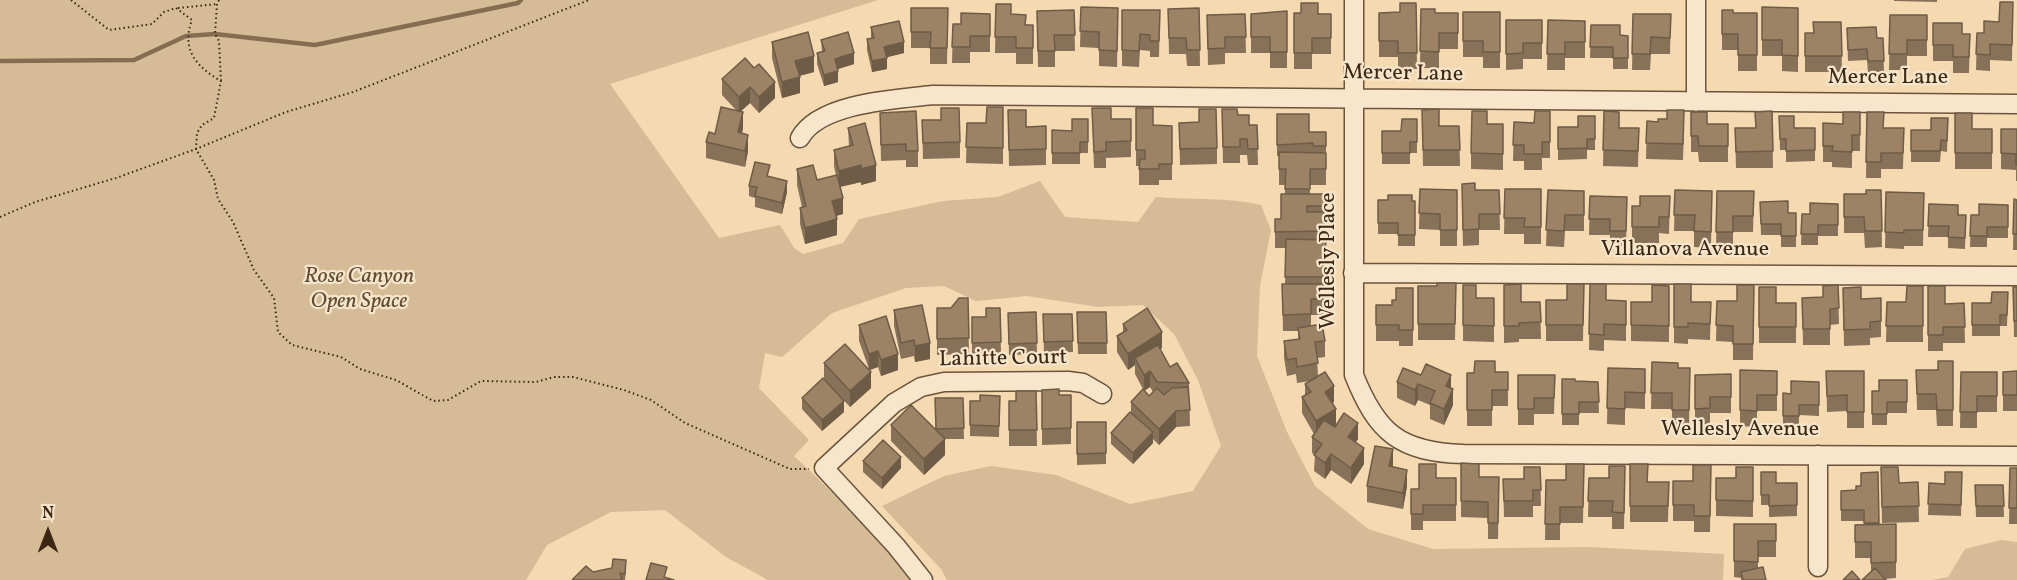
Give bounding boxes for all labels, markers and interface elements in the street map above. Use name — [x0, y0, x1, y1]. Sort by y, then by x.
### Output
street label: Mercer Lane — [1343, 61, 1463, 89]
street label: Mercer Lane — [1828, 66, 1948, 92]
street label: Wellesly Place — [1317, 192, 1343, 330]
street label: Villanova Avenue — [1601, 238, 1769, 264]
park label: Rose Canyon Open Space — [304, 265, 414, 316]
street label: Lahitte Court — [939, 346, 1067, 374]
street label: Wellesly Avenue — [1661, 418, 1819, 444]
north arrow — [18, 502, 78, 562]
text: N — [42, 503, 54, 525]

